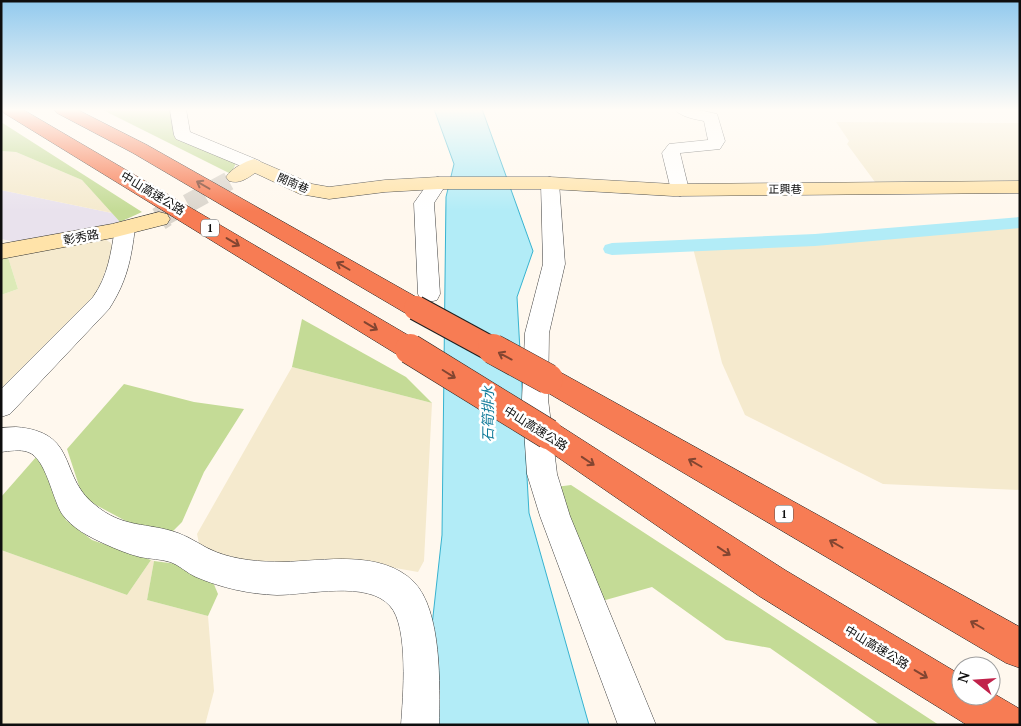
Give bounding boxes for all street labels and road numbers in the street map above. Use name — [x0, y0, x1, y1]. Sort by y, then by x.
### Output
street label: 中山高速公路 — [118, 168, 188, 218]
street label: 開南巷 — [275, 170, 311, 196]
street label: 正興巷 — [769, 182, 802, 196]
road number: 1 — [201, 220, 219, 237]
street label: 彰秀路 — [62, 226, 100, 248]
street label: 中山高速公路 — [501, 403, 571, 453]
road number: 1 — [775, 506, 793, 522]
street label: 中山高速公路 — [842, 622, 912, 672]

